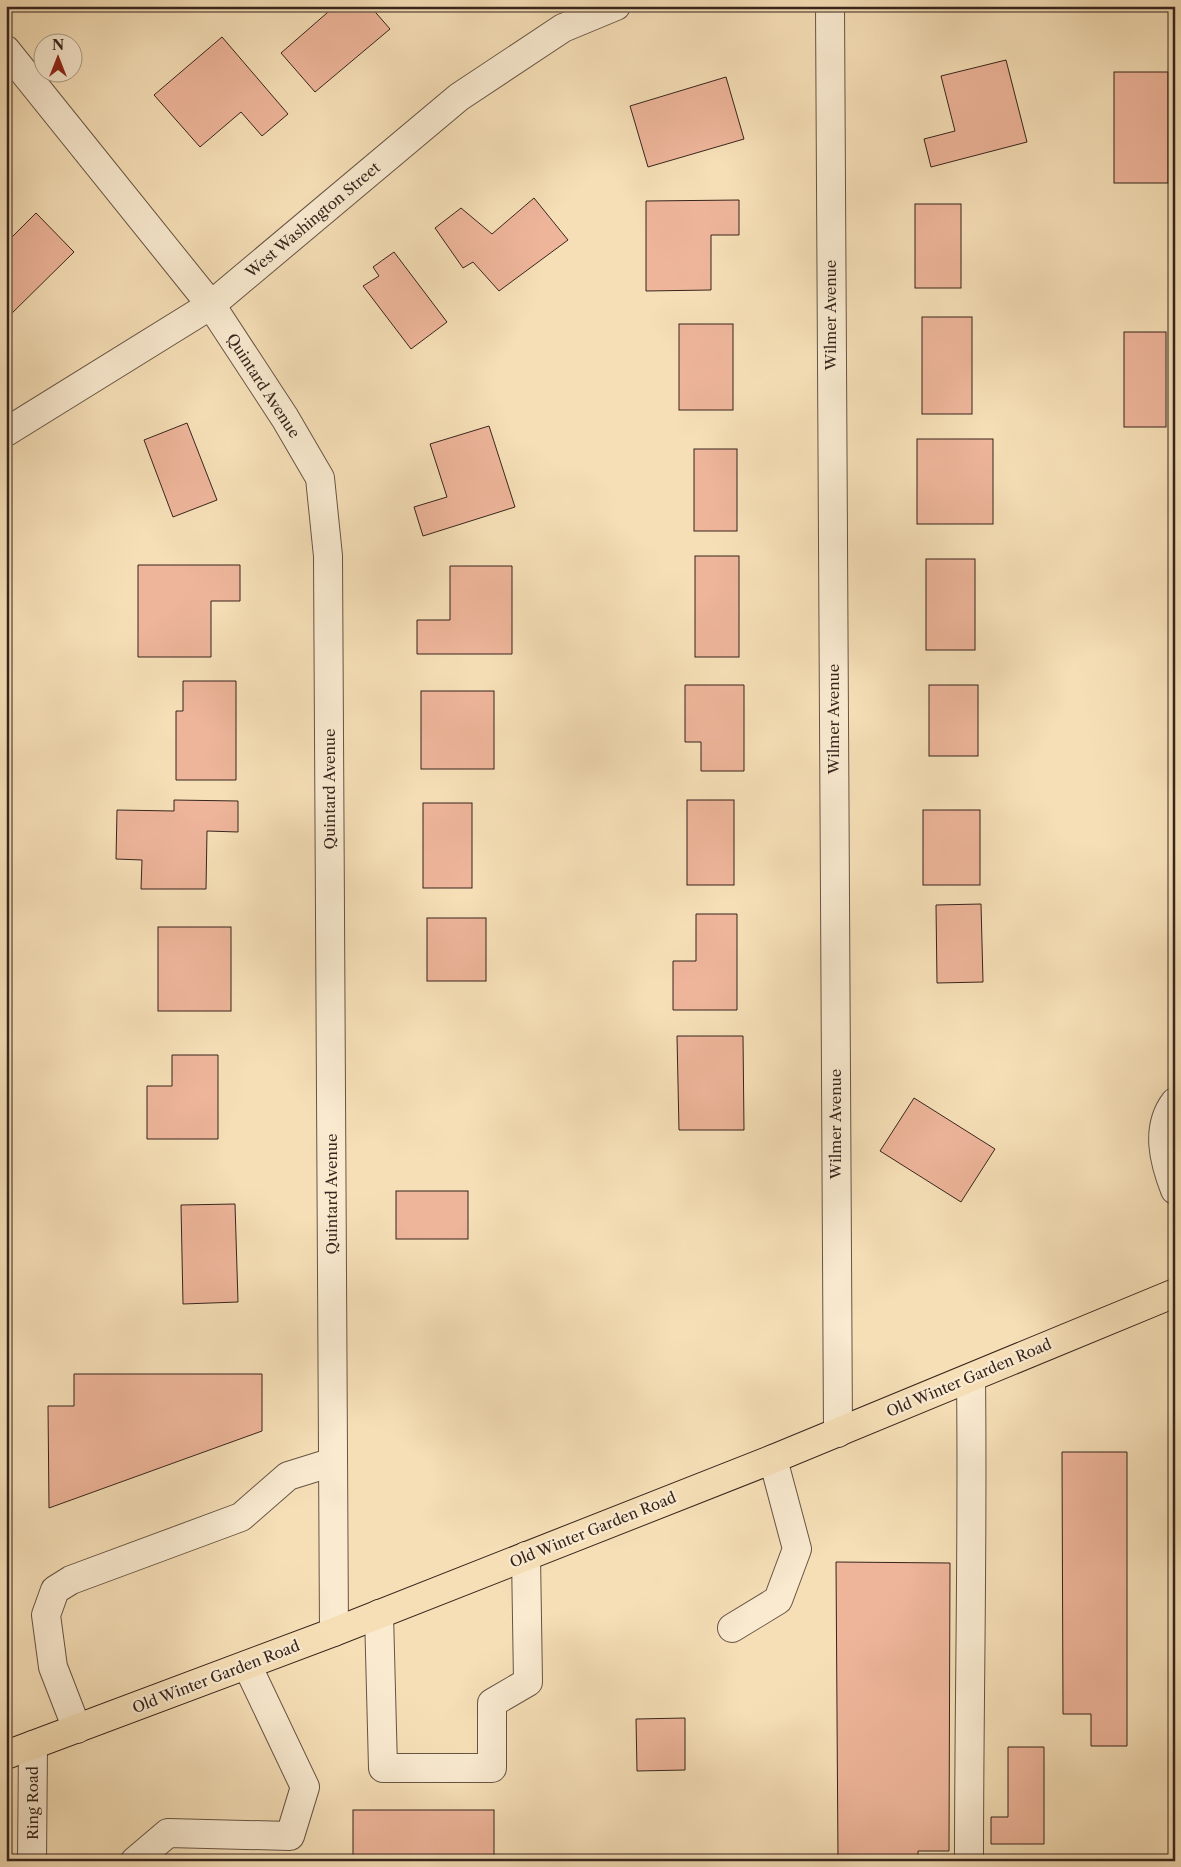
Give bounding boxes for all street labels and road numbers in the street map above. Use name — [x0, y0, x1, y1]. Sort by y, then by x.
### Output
street label: West Washington Street — [241, 157, 384, 282]
street label: Wilmer Avenue — [821, 260, 840, 371]
street label: Quintard Avenue — [223, 330, 304, 442]
street label: Wilmer Avenue — [824, 664, 843, 775]
street label: Quintard Avenue — [320, 729, 339, 849]
street label: Wilmer Avenue — [826, 1069, 845, 1180]
street label: Quintard Avenue — [322, 1134, 341, 1254]
street label: Old Winter Garden Road — [883, 1334, 1054, 1421]
street label: Old Winter Garden Road — [507, 1487, 679, 1572]
street label: Old Winter Garden Road — [130, 1636, 302, 1717]
street label: Ring Road — [23, 1766, 42, 1840]

